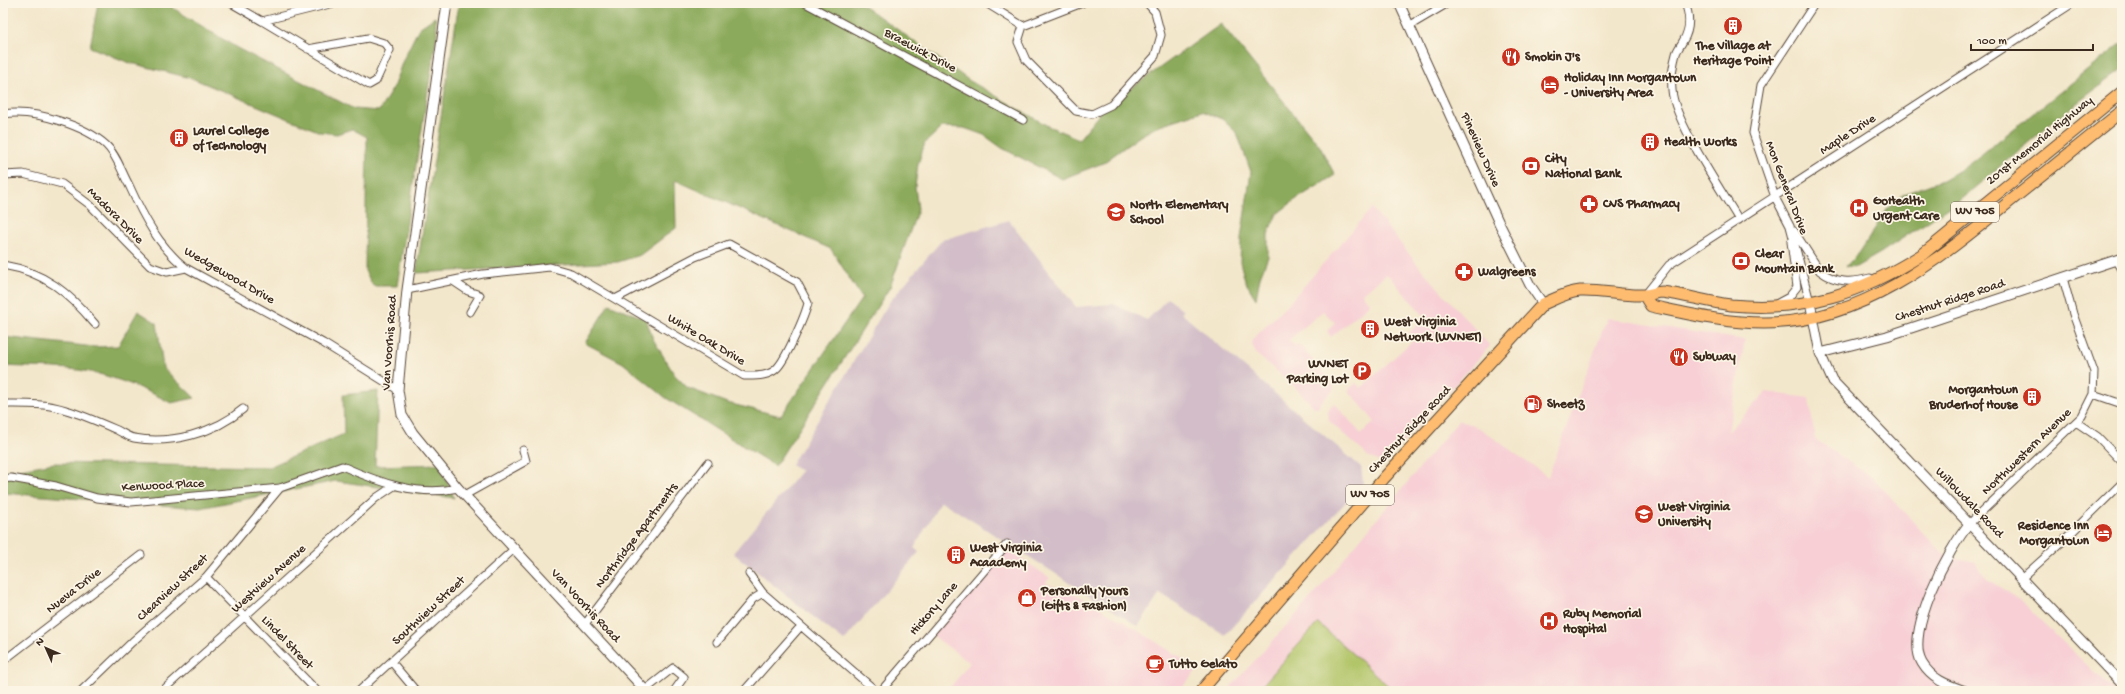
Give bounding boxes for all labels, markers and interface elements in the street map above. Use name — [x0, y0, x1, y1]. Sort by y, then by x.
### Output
building icon: The Village at Heritage Point — [1722, 15, 1744, 37]
street label: Braewick Drive — [880, 25, 959, 76]
scale bar — [1971, 26, 2093, 52]
text: 100 m — [1976, 35, 2007, 49]
place label: The Village at Heritage Point — [1693, 39, 1774, 69]
restaurant icon: Smokin J's — [1500, 46, 1522, 68]
place label: Smokin J's — [1525, 50, 1581, 65]
place label: Holiday Inn Morgantown - University Area — [1564, 71, 1697, 101]
hotel icon: Holiday Inn Morgantown - University Area — [1539, 74, 1561, 96]
street label: 201st Memorial Highway — [1984, 93, 2097, 189]
street label: Pineview Drive — [1457, 110, 1503, 190]
street label: Maple Drive — [1817, 111, 1879, 159]
place label: Laurel College of Technology — [192, 124, 270, 154]
building icon: Laurel College of Technology — [168, 127, 190, 149]
building icon: Health Works — [1639, 131, 1661, 153]
place label: Health Works — [1664, 135, 1738, 150]
street label: Mon General Drive — [1761, 139, 1811, 237]
place label: City National Bank — [1544, 152, 1623, 182]
bank icon: City National Bank — [1520, 155, 1542, 177]
street label: Madora Drive — [84, 185, 147, 248]
pharmacy icon: CVS Pharmacy — [1578, 193, 1600, 215]
place label: GoHealth Urgent Care — [1873, 194, 1941, 224]
place label: CVS Pharmacy — [1602, 197, 1680, 212]
hospital icon: GoHealth Urgent Care — [1848, 197, 1870, 219]
place label: North Elementary School — [1130, 198, 1229, 228]
school or university icon: North Elementary School — [1105, 201, 1127, 223]
road number: WV 705 — [1951, 202, 1999, 222]
street label: Wedgewood Drive — [181, 244, 277, 308]
place label: Clear Mountain Bank — [1754, 247, 1836, 277]
bank icon: Clear Mountain Bank — [1730, 250, 1752, 272]
pharmacy icon: Walgreens — [1453, 261, 1475, 283]
place label: Walgreens — [1477, 265, 1537, 280]
street label: Chestnut Ridge Road — [1893, 276, 2008, 326]
street label: Van Voorhis Road — [379, 294, 401, 392]
street label: White Oak Drive — [664, 311, 748, 369]
place label: West Virginia Network (WVNET) — [1383, 315, 1482, 345]
building icon: West Virginia Network (WVNET) — [1359, 318, 1381, 340]
restaurant icon: Subway — [1668, 346, 1690, 368]
place label: Subway — [1693, 350, 1736, 365]
place label: WVNET Parking Lot — [1286, 357, 1350, 387]
parking icon: WVNET Parking Lot — [1351, 360, 1373, 382]
street label: Chestnut Ridge Road — [1366, 382, 1455, 477]
place label: Morgantown Bruderhof House — [1928, 383, 2019, 413]
building icon: Morgantown Bruderhof House — [2021, 386, 2043, 408]
fuel station icon: Sheetz — [1522, 393, 1544, 415]
place label: Sheetz — [1547, 397, 1586, 412]
street label: Northwestern Avenue — [1979, 405, 2075, 499]
street label: Willowdale Road — [1932, 465, 2007, 542]
street label: Kenwood Place — [121, 476, 205, 496]
street label: Northridge Apartments — [593, 480, 682, 592]
road number: WV 705 — [1346, 485, 1394, 505]
place label: West Virginia University — [1657, 500, 1731, 530]
school or university icon: West Virginia University — [1633, 503, 1655, 525]
place label: Residence Inn Morgantown — [2017, 519, 2090, 549]
hotel icon: Residence Inn Morgantown — [2092, 522, 2114, 544]
street label: Westview Avenue — [229, 541, 310, 616]
place label: West Virginia Acaademy — [969, 541, 1043, 571]
building icon: West Virginia Acaademy — [945, 544, 967, 566]
street label: Clearview Street — [134, 550, 213, 625]
street label: Nueva Drive — [44, 565, 105, 617]
street label: Van Voorhis Road — [546, 565, 624, 647]
street label: Southview Street — [389, 572, 470, 649]
street label: Hickory Lane — [907, 579, 962, 639]
place label: Personally Yours (Gifts & Fashion) — [1040, 584, 1129, 614]
shop icon: Personally Yours (Gifts & Fashion) — [1016, 587, 1038, 609]
place label: Ruby Memorial Hospital — [1562, 607, 1642, 638]
hospital icon: Ruby Memorial Hospital — [1538, 610, 1560, 632]
street label: Lindel Street — [258, 613, 317, 674]
north arrow — [26, 628, 66, 668]
text: N — [34, 636, 47, 649]
cafe icon: Tutto Gelato — [1144, 653, 1166, 675]
place label: Tutto Gelato — [1168, 657, 1238, 672]

